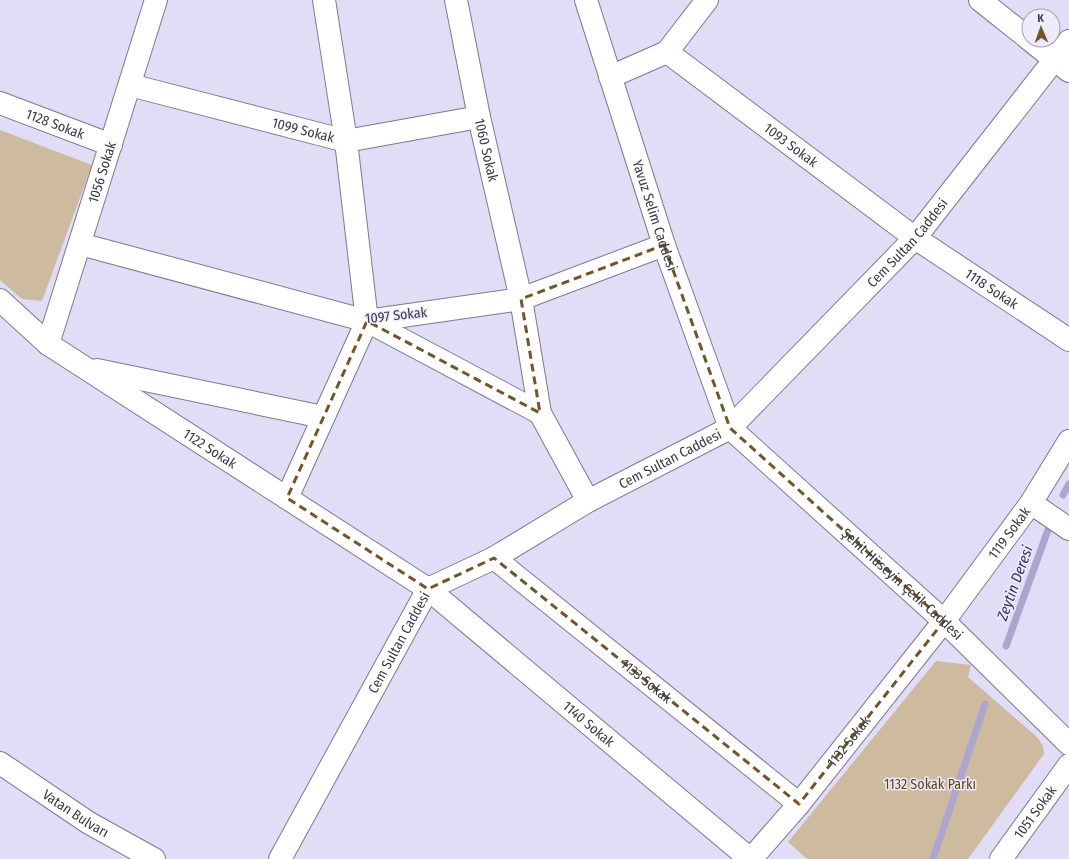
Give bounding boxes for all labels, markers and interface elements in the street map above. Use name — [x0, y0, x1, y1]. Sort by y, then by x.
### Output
north arrow — [1021, 8, 1061, 48]
text: K — [1037, 12, 1045, 25]
street label: 1128 Sokak — [23, 106, 87, 143]
street label: 1099 Sokak — [270, 114, 337, 147]
street label: 1060 Sokak — [471, 117, 502, 184]
street label: 1093 Sokak — [760, 120, 821, 171]
street label: 1056 Sokak — [85, 139, 120, 205]
street label: Yavuz Selim Caddesi — [628, 158, 681, 273]
street label: Cem Sultan Caddesi — [864, 195, 952, 291]
street label: 1118 Sokak — [962, 265, 1022, 313]
street label: 1097 Sokak — [364, 304, 428, 327]
street label: 1122 Sokak — [180, 425, 240, 473]
street label: Cem Sultan Caddesi — [616, 426, 724, 493]
street label: 1119 Sokak — [985, 504, 1034, 562]
street label: Şehit Hüseyin Çelik Caddesi — [838, 525, 966, 644]
water label: Zeytin Deresi — [993, 543, 1037, 624]
street label: Cem Sultan Caddesi — [365, 589, 434, 696]
street label: 1133 Sokak — [617, 656, 676, 707]
street label: 1140 Sokak — [559, 698, 618, 751]
street label: 1132 Sokak — [824, 712, 875, 771]
park label: 1132 Sokak Parkı — [884, 776, 976, 793]
street label: 1051 Sokak — [1011, 782, 1061, 842]
street label: Vatan Bulvarı — [39, 786, 112, 841]

